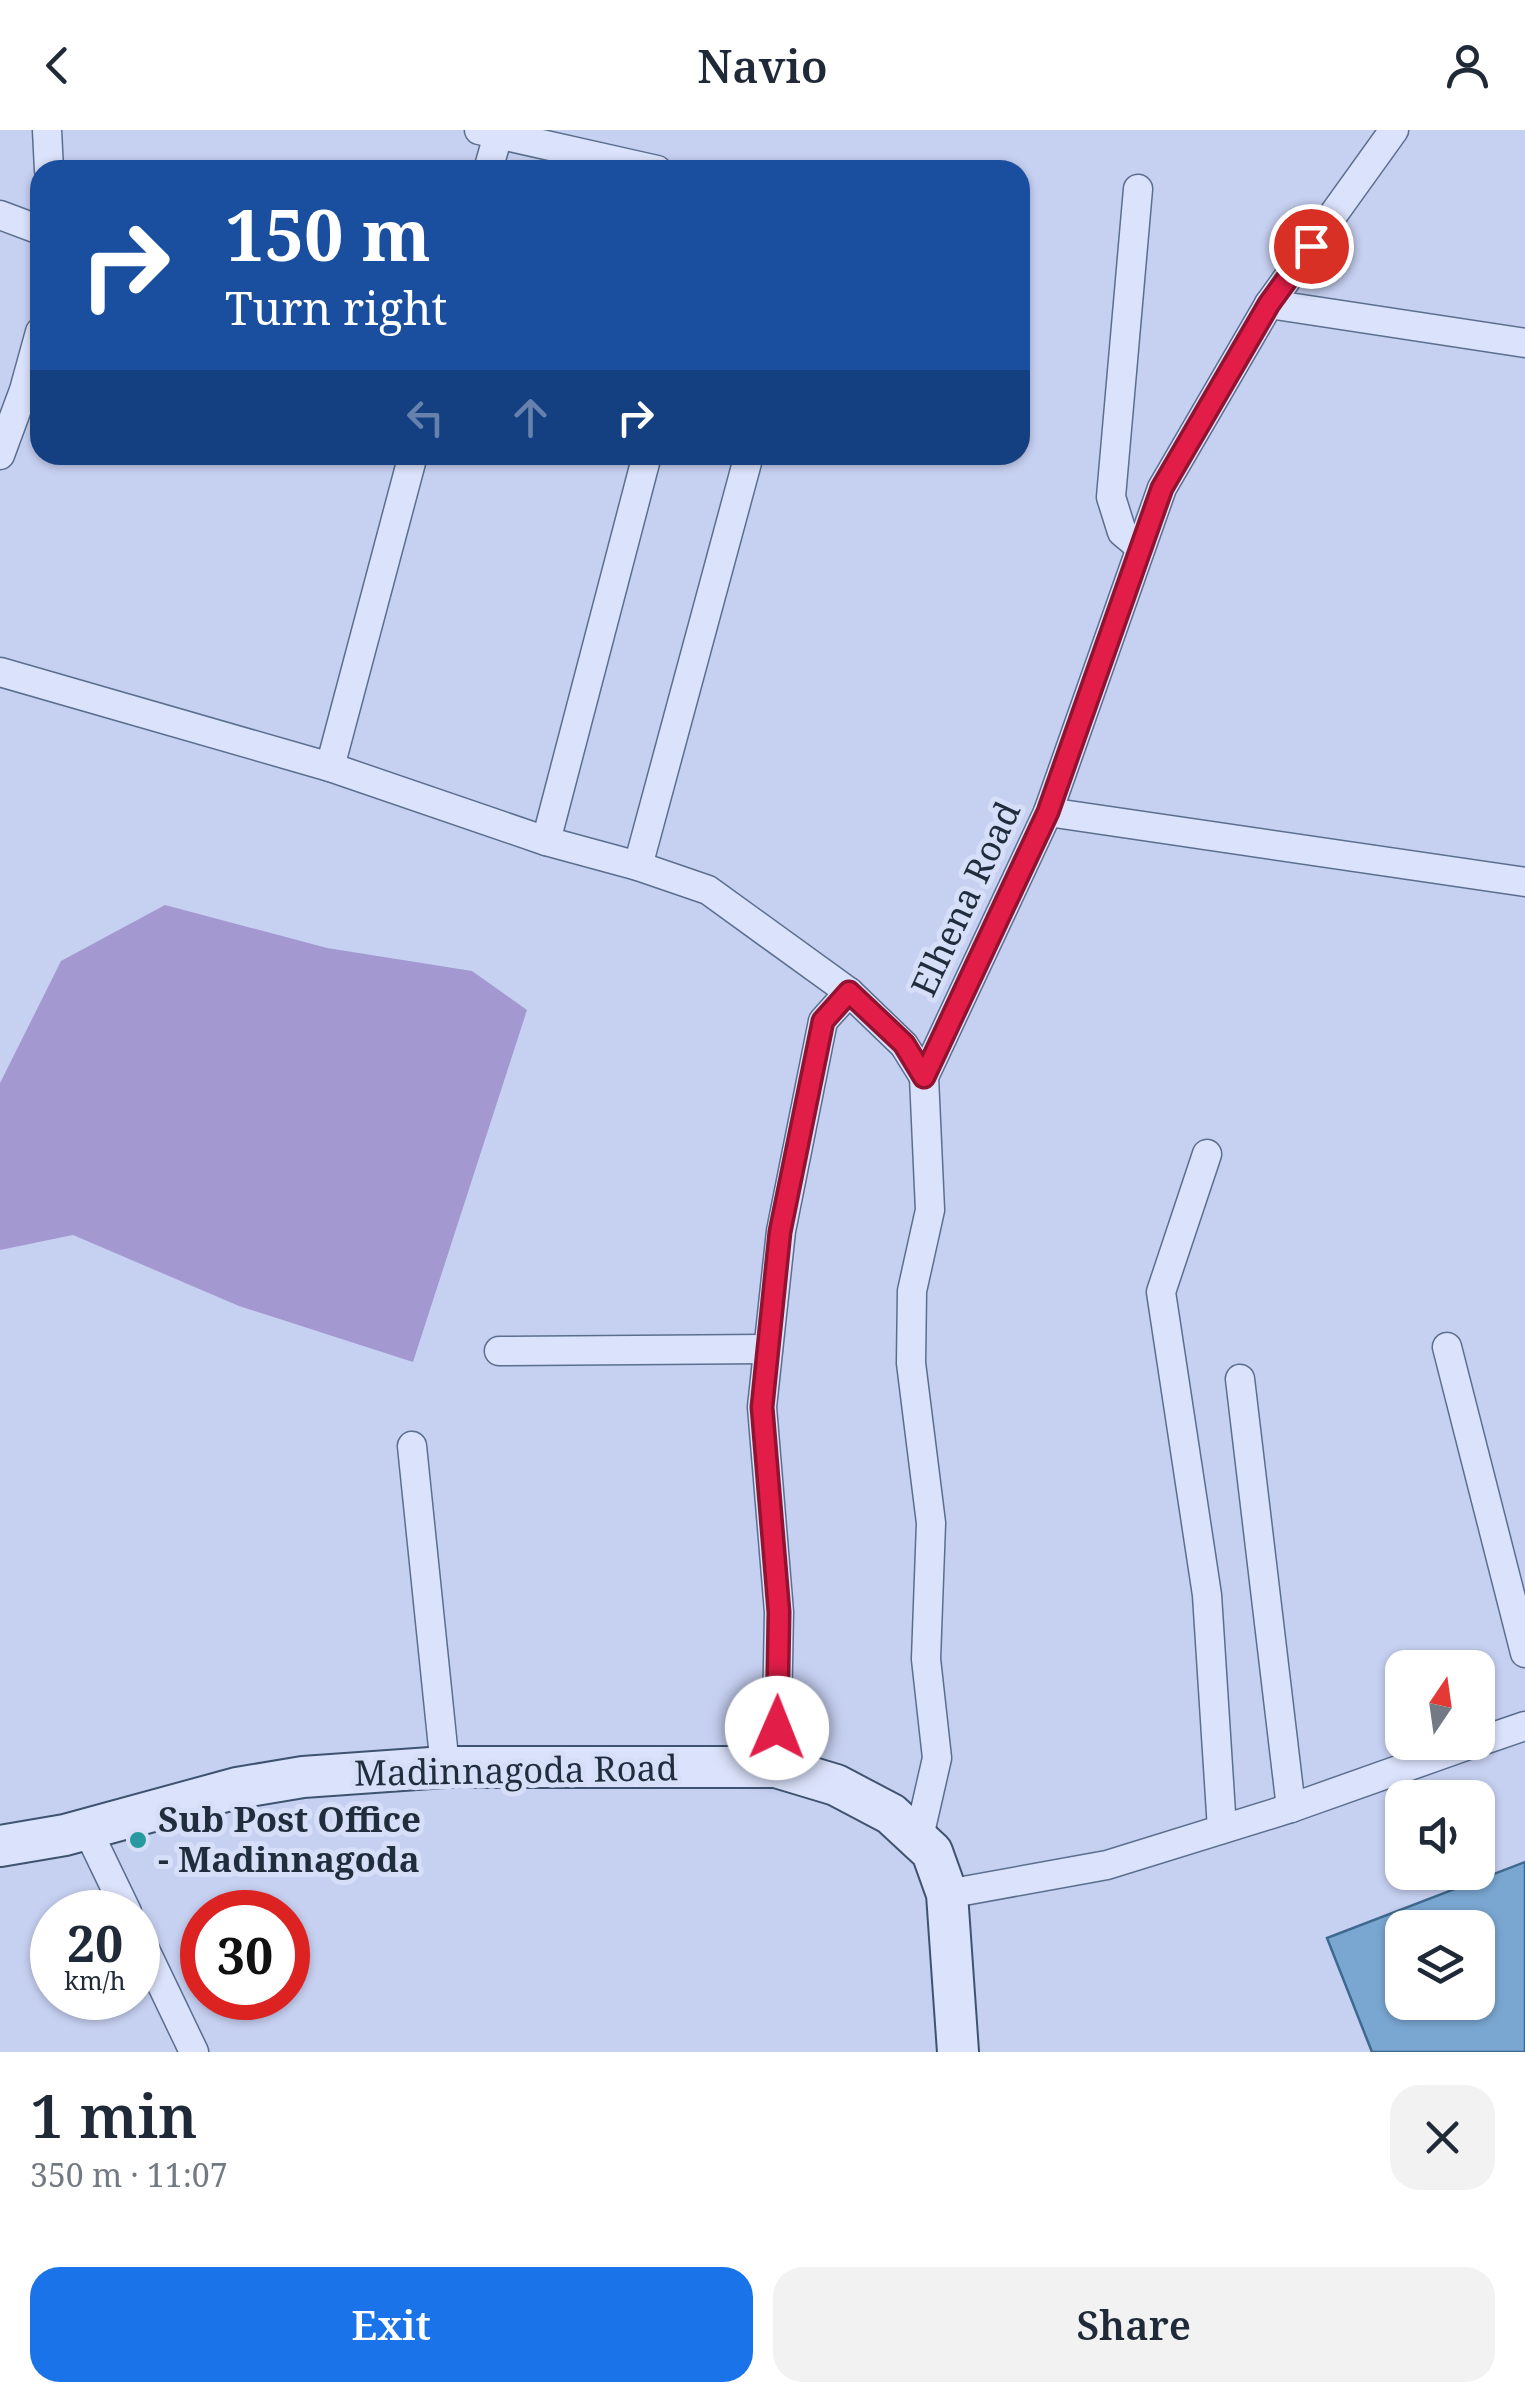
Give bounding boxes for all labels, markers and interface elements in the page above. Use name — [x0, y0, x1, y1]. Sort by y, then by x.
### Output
text: Navio — [697, 35, 828, 96]
icon: back — [30, 38, 85, 93]
icon: person — [1440, 38, 1495, 93]
text: 150 m — [225, 186, 431, 282]
icon: right — [60, 200, 190, 330]
pin — [1269, 204, 1354, 289]
icon: arrive — [1284, 219, 1339, 274]
text: Turn right — [225, 277, 447, 338]
icon: left — [398, 390, 453, 445]
icon: ahead — [503, 390, 558, 445]
icon: right — [608, 390, 663, 445]
street label: Elhena Road — [899, 794, 1030, 1003]
north arrow — [1385, 1650, 1495, 1760]
map controls — [1385, 1650, 1495, 2020]
position arrow — [725, 1676, 829, 1780]
street label: Madinnagoda Road — [354, 1743, 678, 1796]
button: sound — [1385, 1780, 1495, 1890]
place label: Sub Post Office - Madinnagoda — [158, 1795, 421, 1882]
marker: Sub Post Office - Madinnagoda — [127, 1829, 149, 1851]
speed limit sign: 30 — [180, 1890, 310, 2020]
text: 20 — [67, 1909, 123, 1977]
button: layers — [1385, 1910, 1495, 2020]
text: km/h — [64, 1963, 126, 1997]
text: 1 min — [30, 2074, 198, 2156]
button: close — [1390, 2085, 1495, 2190]
text: 350 m · 11:07 — [30, 2153, 228, 2196]
button: Exit — [30, 2267, 753, 2382]
button: Share — [773, 2267, 1495, 2382]

